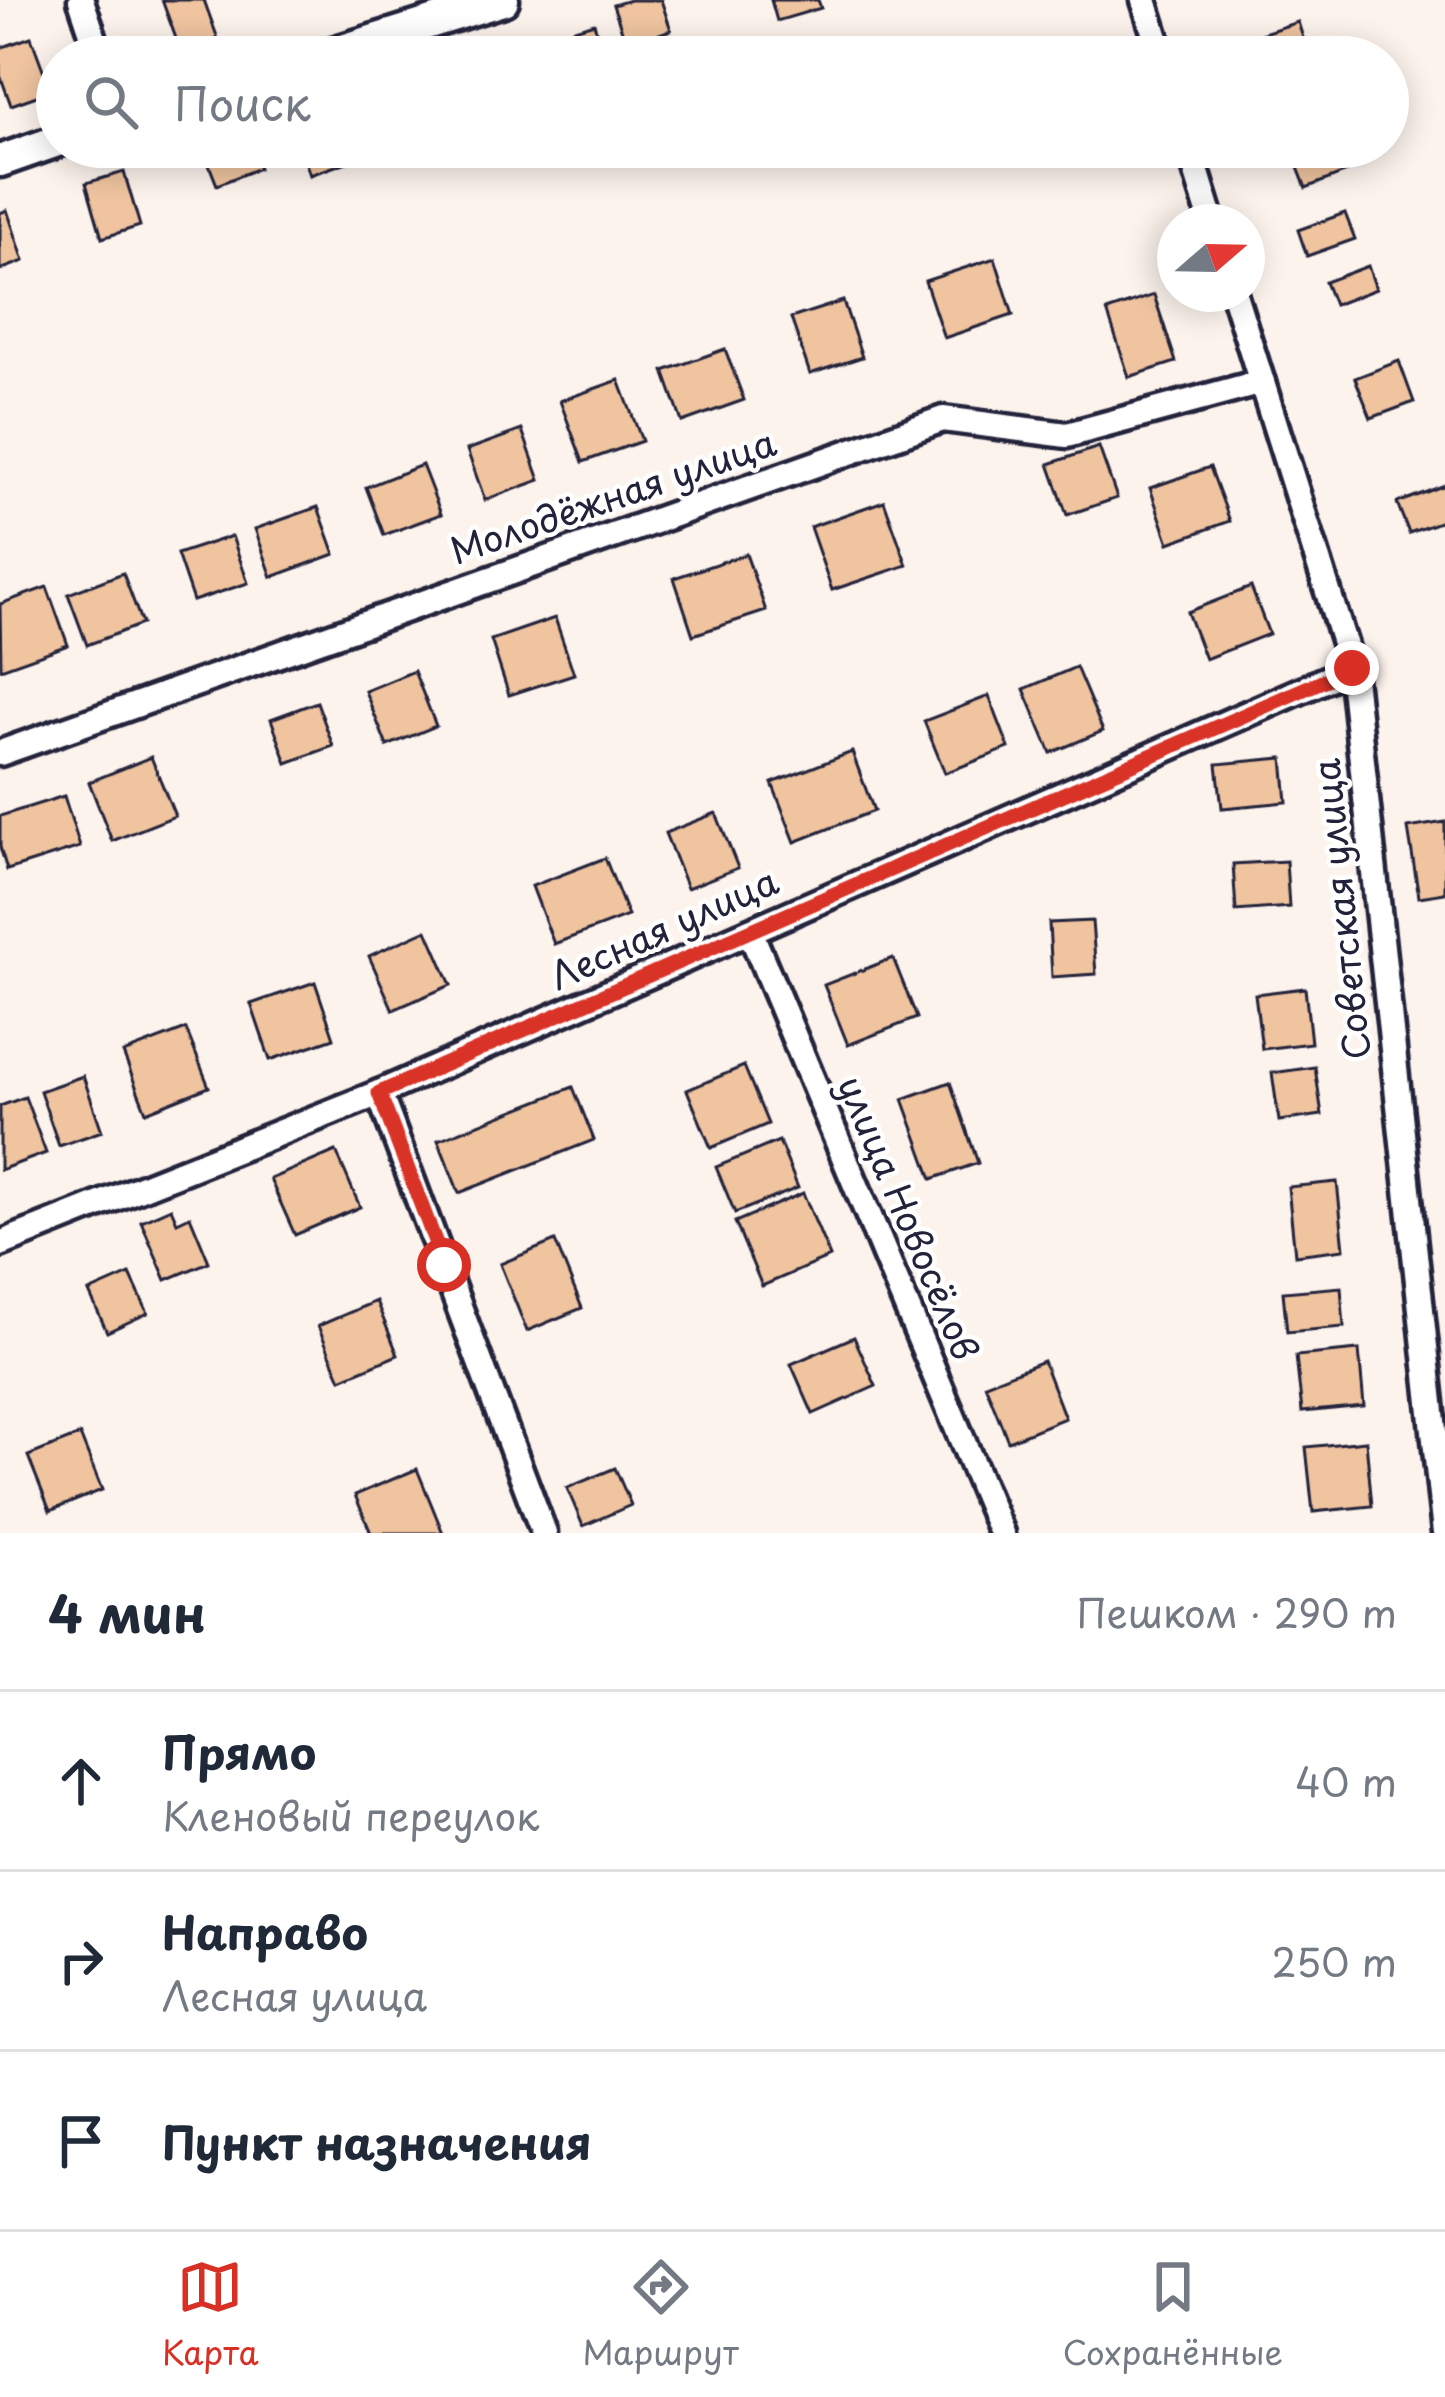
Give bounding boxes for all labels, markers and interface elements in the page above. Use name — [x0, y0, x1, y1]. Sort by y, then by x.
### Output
search box — [36, 36, 1409, 168]
text: Поиск — [174, 68, 311, 136]
icon: search — [78, 69, 144, 135]
north arrow — [1157, 204, 1265, 312]
street label: Молодёжная улица — [442, 414, 783, 576]
route end — [1325, 641, 1379, 695]
street label: Советская улица — [1297, 756, 1383, 1062]
street label: Лесная улица — [540, 853, 786, 1002]
street label: улица Новосёлов — [826, 1067, 994, 1368]
route start — [417, 1238, 471, 1292]
text: 4 мин — [48, 1573, 206, 1650]
text: Пешком · 290 m — [1077, 1582, 1397, 1641]
text: Прямо — [162, 1717, 316, 1785]
icon: ahead — [48, 1748, 114, 1814]
text: 40 m — [1295, 1751, 1397, 1810]
text: Кленовый переулок — [162, 1785, 539, 1844]
text: Направо — [162, 1897, 368, 1965]
icon: right — [48, 1928, 114, 1994]
text: 250 m — [1272, 1931, 1397, 1990]
text: Лесная улица — [162, 1965, 427, 2024]
text: Пункт назначения — [162, 2107, 592, 2175]
icon: arrive — [48, 2108, 114, 2174]
tab: Карта — [162, 2254, 259, 2376]
tab: Маршрут — [583, 2254, 739, 2376]
tab: Сохранённые — [1062, 2254, 1283, 2376]

